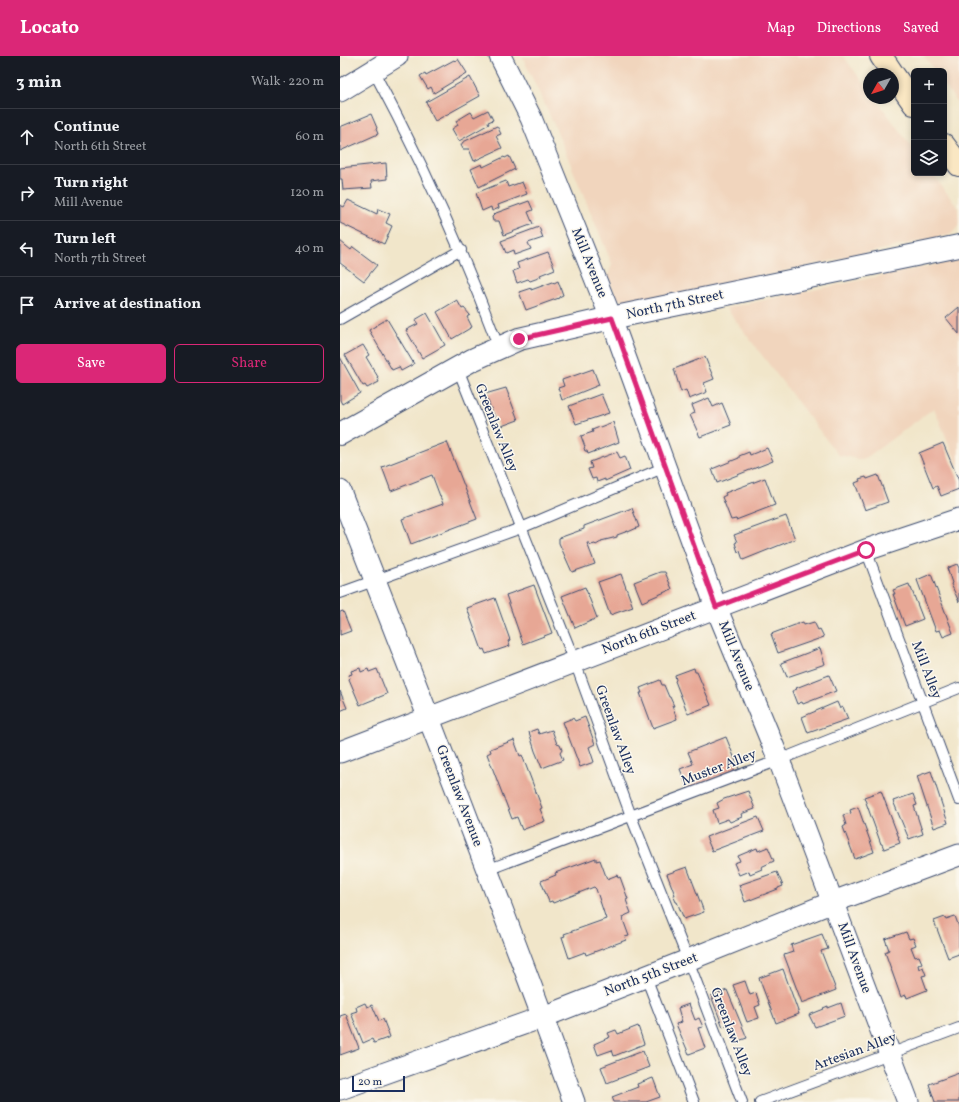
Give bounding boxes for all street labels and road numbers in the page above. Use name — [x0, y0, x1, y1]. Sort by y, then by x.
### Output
street label: Mill Avenue — [566, 225, 612, 301]
street label: North 7th Street — [624, 285, 726, 325]
street label: Greenlaw Alley — [470, 381, 523, 476]
street label: North 6th Street — [599, 606, 699, 660]
street label: Mill Avenue — [713, 618, 759, 694]
street label: Mill Alley — [906, 638, 946, 702]
street label: Greenlaw Alley — [590, 683, 640, 778]
street label: Greenlaw Avenue — [431, 742, 487, 850]
street label: Muster Alley — [679, 745, 760, 791]
street label: Mill Avenue — [832, 920, 876, 996]
street label: North 5th Street — [601, 948, 701, 1002]
street label: Greenlaw Alley — [705, 985, 757, 1080]
street label: Artesian Alley — [811, 1028, 900, 1076]

